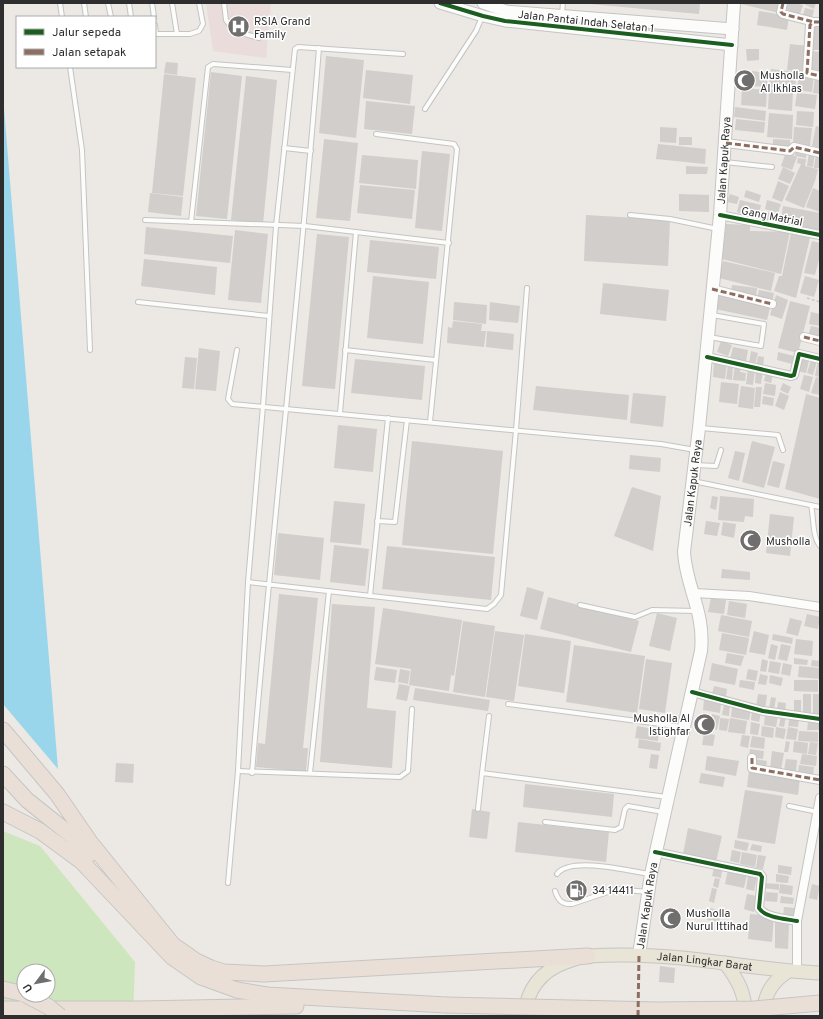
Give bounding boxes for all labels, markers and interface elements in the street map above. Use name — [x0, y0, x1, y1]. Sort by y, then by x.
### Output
street label: Jalan Pantai Indah Selatan 1 — [517, 8, 655, 36]
hospital icon: RSIA Grand Family — [226, 14, 252, 40]
place label: RSIA Grand Family — [254, 15, 310, 42]
legend — [16, 16, 156, 68]
text: Jalur sepeda — [52, 25, 121, 41]
text: Jalan setapak — [52, 45, 126, 61]
mosque icon: Musholla Al Ikhlas — [732, 68, 758, 94]
place label: Musholla Al Ikhlas — [760, 69, 804, 96]
street label: Jalan Kapuk Raya — [715, 116, 734, 205]
street label: Gang Matrial — [740, 204, 804, 230]
street label: Jalan Kapuk Raya — [681, 438, 706, 527]
mosque icon: Musholla — [737, 528, 763, 554]
place label: Musholla — [766, 535, 810, 549]
mosque icon: Musholla Al Istighfar — [692, 711, 718, 737]
place label: Musholla Al Istighfar — [633, 712, 691, 739]
street label: Jalan Kapuk Raya — [634, 861, 661, 950]
fuel station icon: 34 14411 — [563, 877, 589, 903]
place label: 34 14411 — [592, 884, 634, 898]
mosque icon: Musholla Nurul Ittihad — [658, 906, 684, 932]
place label: Musholla Nurul Ittihad — [686, 907, 748, 934]
street label: Jalan Lingkar Barat — [656, 950, 753, 975]
north arrow — [16, 963, 56, 1003]
text: U — [20, 981, 36, 995]

